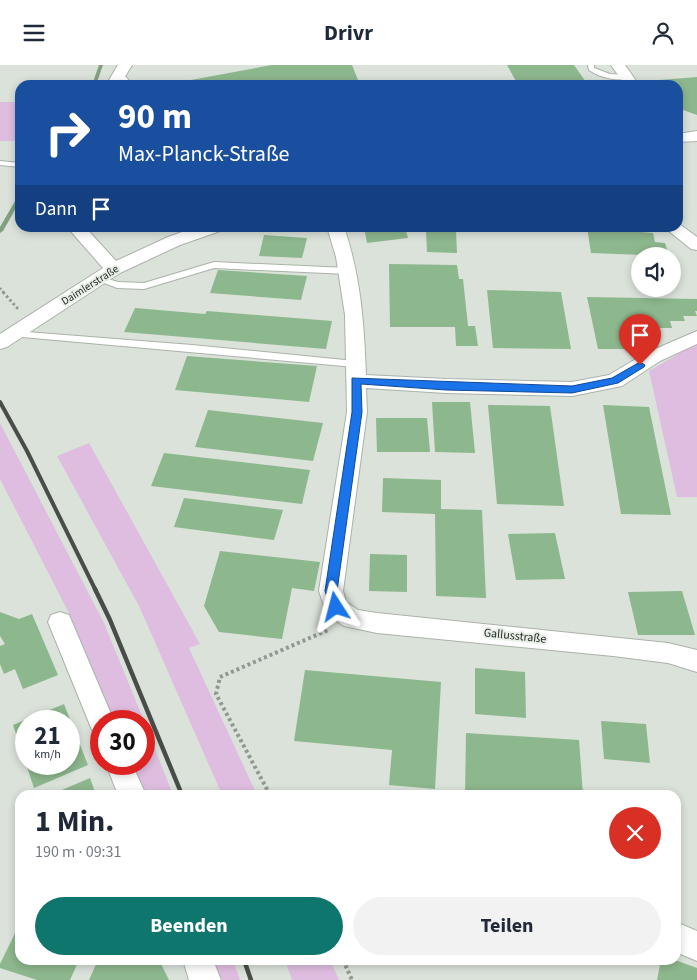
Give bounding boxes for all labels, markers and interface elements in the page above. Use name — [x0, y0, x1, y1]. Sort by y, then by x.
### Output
text: Drivr — [324, 17, 373, 49]
icon: menu — [20, 19, 48, 47]
icon: person — [649, 19, 677, 47]
text: 90 m — [118, 92, 192, 142]
icon: right — [35, 100, 100, 165]
text: Max-Planck-Straße — [118, 138, 289, 170]
icon: arrive — [87, 195, 115, 223]
text: Dann — [35, 196, 77, 223]
map controls — [631, 247, 681, 297]
button: sound — [631, 247, 681, 297]
street label: Daimlerstraße — [58, 261, 122, 309]
pin — [619, 314, 661, 365]
icon: arrive — [626, 321, 654, 349]
position arrow — [309, 580, 361, 632]
street label: Gallusstraße — [483, 624, 547, 648]
speed limit sign: 30 — [90, 710, 155, 775]
text: 21 — [34, 718, 61, 754]
text: km/h — [34, 746, 61, 763]
text: 1 Min. — [35, 800, 114, 843]
button: close — [609, 807, 661, 859]
text: 190 m · 09:31 — [35, 841, 122, 863]
button: Beenden — [35, 897, 343, 955]
button: Teilen — [353, 897, 661, 955]

